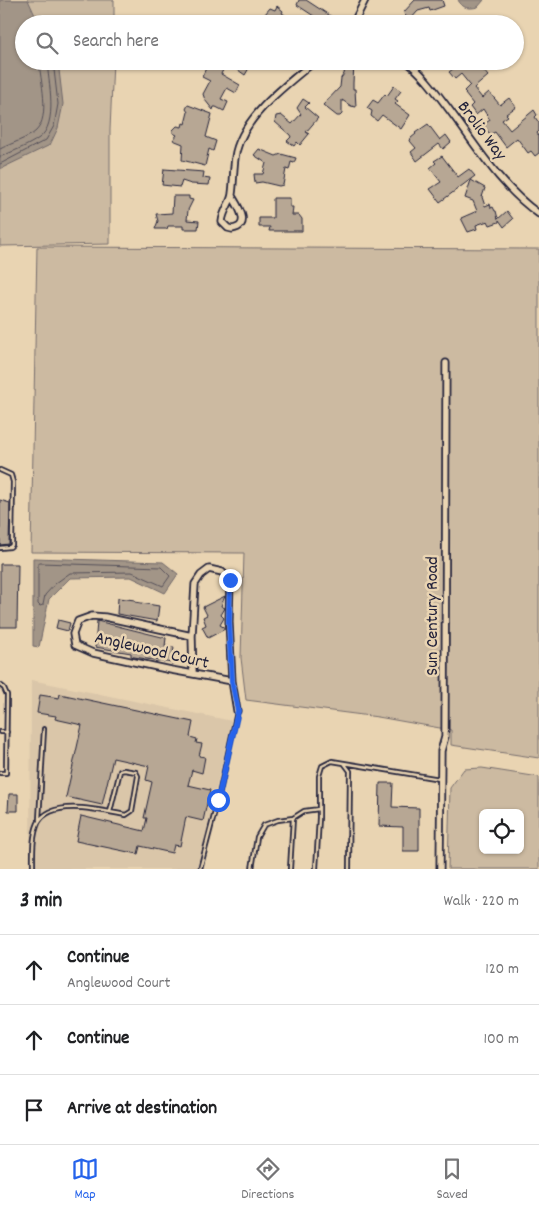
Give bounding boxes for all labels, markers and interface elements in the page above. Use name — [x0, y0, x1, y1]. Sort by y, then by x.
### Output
search box — [15, 15, 524, 70]
icon: search — [33, 29, 61, 57]
text: Search here — [73, 29, 159, 56]
street label: Brolio Way — [450, 96, 512, 167]
street label: Sun Century Road — [421, 556, 446, 676]
route end — [219, 569, 242, 592]
street label: Anglewood Court — [92, 626, 211, 677]
route start — [207, 789, 230, 812]
map controls — [479, 809, 524, 854]
button: locate — [479, 809, 524, 854]
text: 3 min — [20, 887, 62, 917]
text: Walk · 220 m — [444, 890, 519, 913]
text: Continue — [67, 945, 129, 972]
icon: ahead — [20, 956, 48, 984]
text: 120 m — [485, 958, 519, 981]
text: Anglewood Court — [67, 972, 170, 995]
icon: ahead — [20, 1026, 48, 1054]
text: Continue — [67, 1026, 129, 1053]
text: 100 m — [483, 1028, 519, 1051]
icon: arrive — [20, 1096, 48, 1124]
text: Arrive at destination — [67, 1096, 217, 1123]
tab: Map — [71, 1155, 99, 1205]
tab: Directions — [241, 1155, 294, 1205]
tab: Saved — [437, 1155, 468, 1205]

